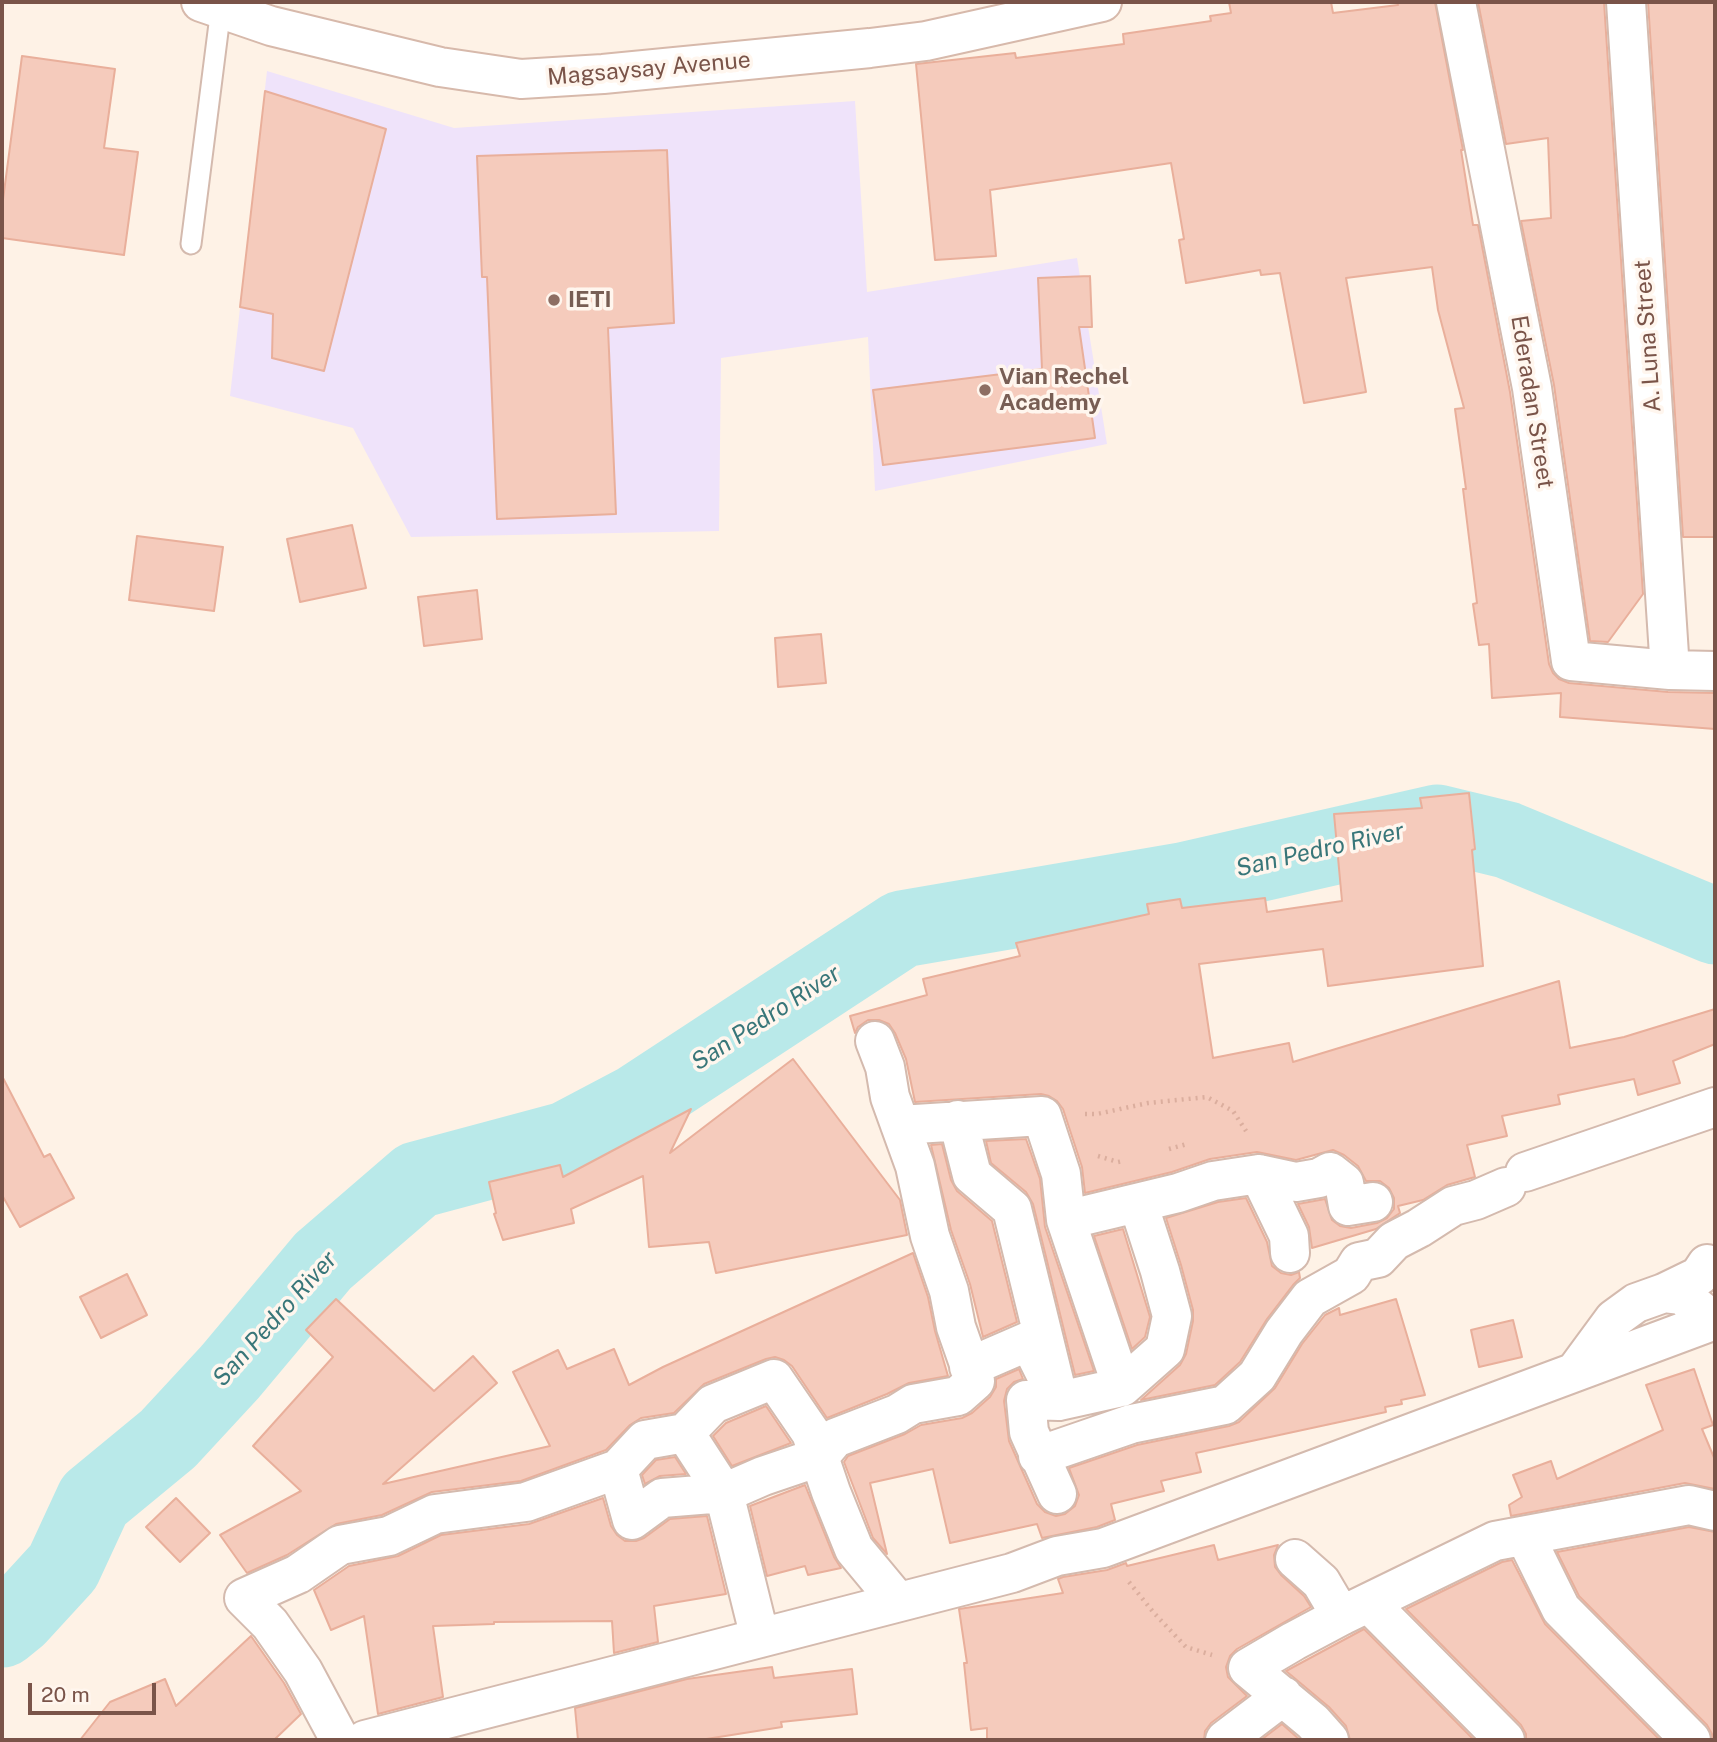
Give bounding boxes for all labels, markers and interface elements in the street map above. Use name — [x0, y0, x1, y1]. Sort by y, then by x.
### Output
street label: Magsaysay Avenue — [546, 46, 752, 92]
street label: A. Luna Street — [1629, 259, 1667, 413]
place label: IETI — [568, 286, 611, 314]
marker: IETI — [546, 292, 562, 308]
street label: Ederadan Street — [1505, 314, 1559, 490]
place label: Vian Rechel Academy — [999, 363, 1129, 417]
marker: Vian Rechel Academy — [977, 382, 993, 398]
water label: San Pedro River — [1233, 817, 1407, 883]
water label: San Pedro River — [686, 959, 846, 1077]
water label: San Pedro River — [207, 1246, 343, 1392]
scale bar — [32, 1668, 159, 1712]
text: 20 m — [41, 1682, 90, 1707]

